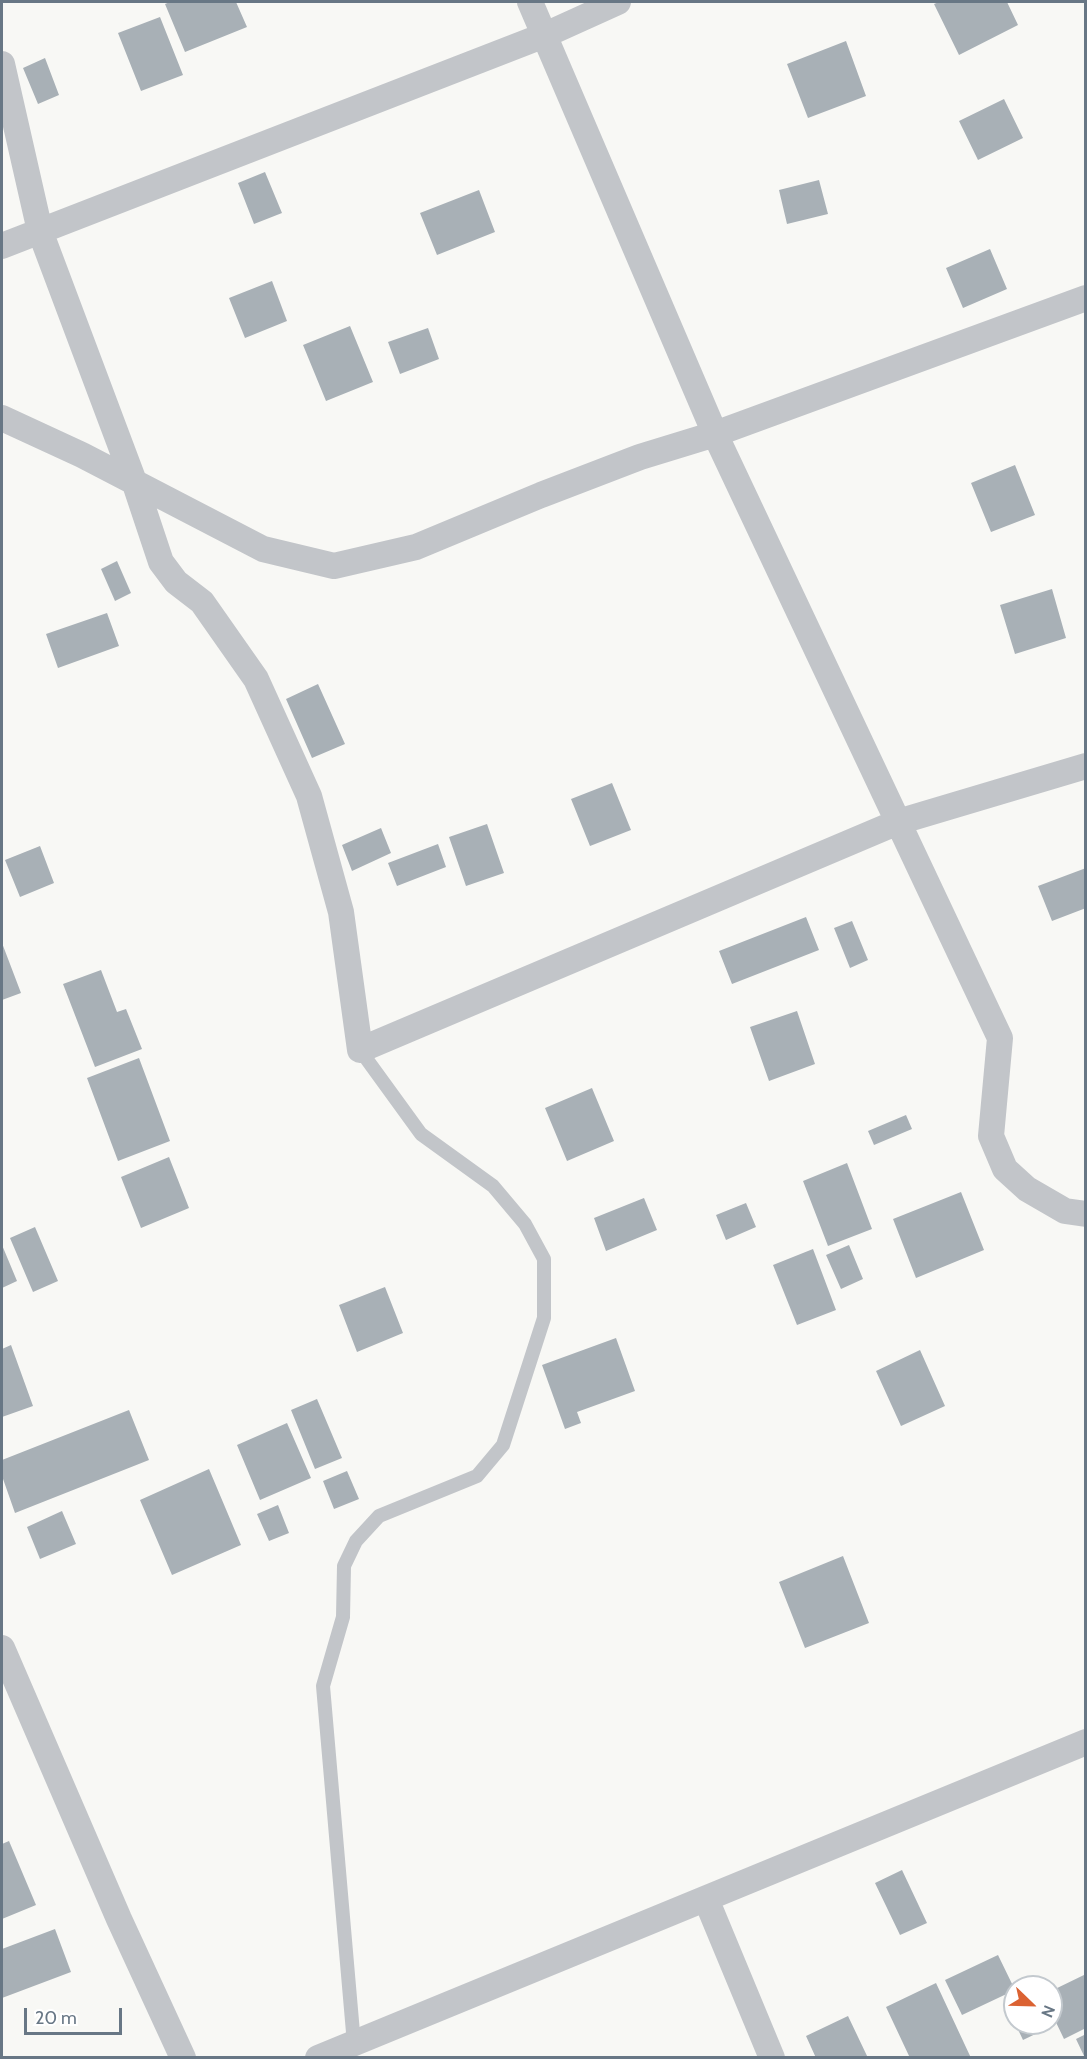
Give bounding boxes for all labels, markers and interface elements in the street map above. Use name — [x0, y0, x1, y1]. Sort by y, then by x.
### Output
north arrow — [1003, 1975, 1063, 2035]
scale bar — [27, 1996, 124, 2034]
text: N — [1037, 2003, 1059, 2020]
text: 20 m — [35, 2007, 77, 2029]

